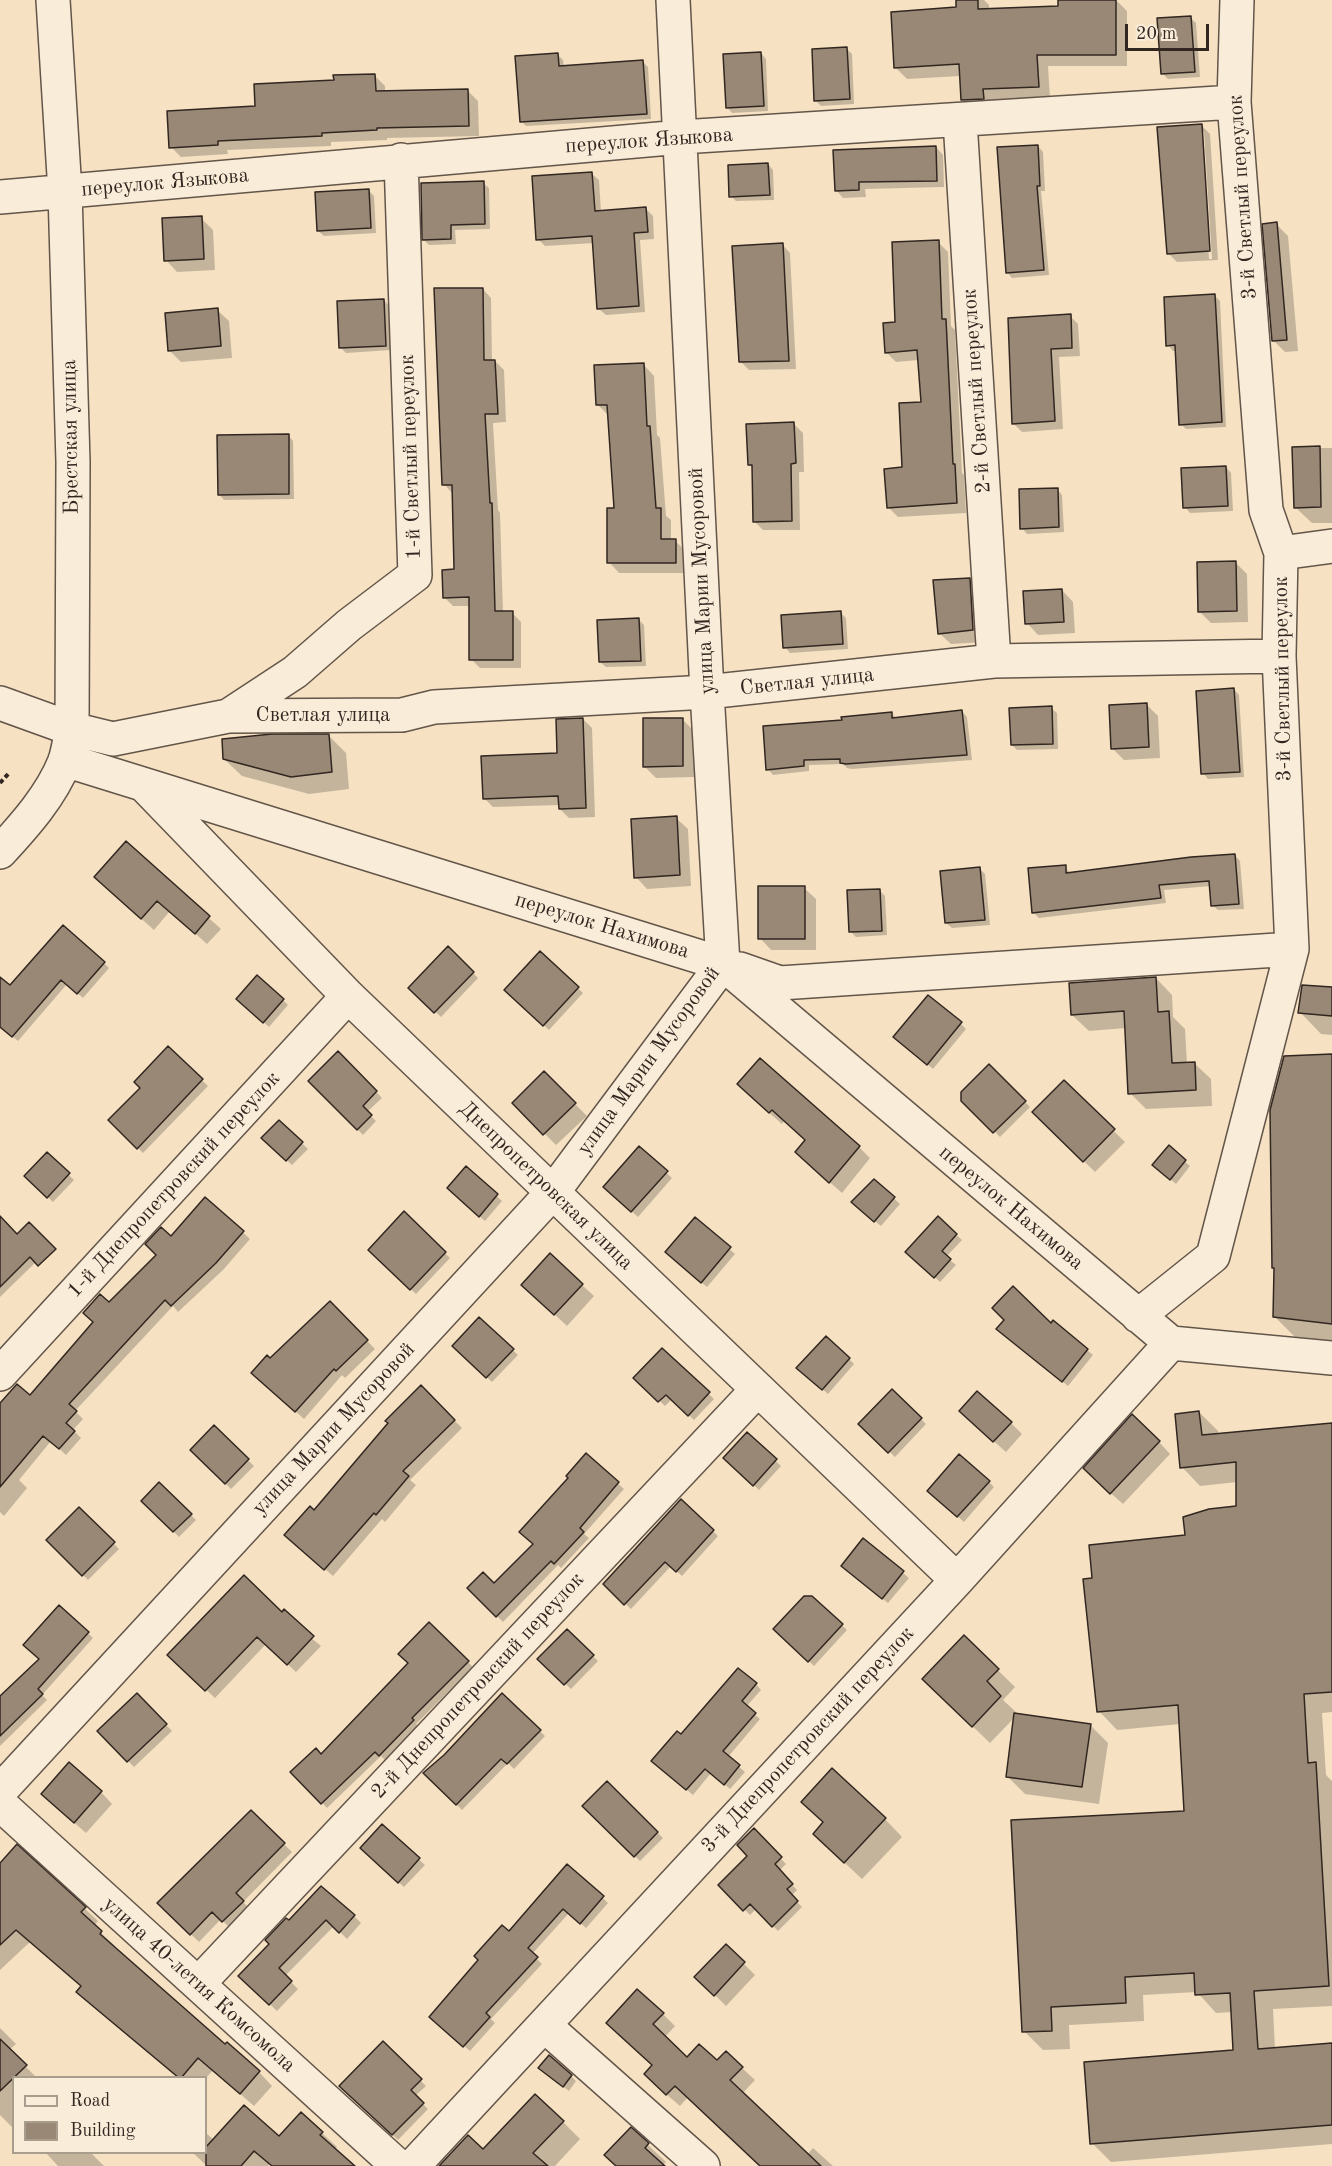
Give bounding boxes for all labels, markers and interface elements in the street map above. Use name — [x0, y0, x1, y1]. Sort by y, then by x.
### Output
scale bar — [1128, 12, 1212, 50]
text: 20 m — [1136, 25, 1176, 43]
street label: 3-й Светлый переулок — [1223, 94, 1263, 300]
street label: переулок Языкова — [564, 123, 734, 159]
street label: переулок Языкова — [80, 163, 250, 203]
street label: 2-й Светлый переулок — [957, 288, 997, 494]
street label: 1-й Светлый переулок — [395, 354, 427, 560]
street label: Брестская улица — [57, 359, 85, 515]
street label: улица Марии Мусоровой — [683, 467, 721, 695]
street label: 3-й Светлый переулок — [1269, 576, 1297, 782]
street label: Светлая улица — [739, 662, 875, 702]
street label: Светлая улица — [256, 702, 390, 728]
street label: переулок Нахимова — [512, 887, 692, 965]
street label: улица Марии Мусоровой — [572, 962, 726, 1160]
street label: 1-й Днепропетровский переулок — [62, 1067, 286, 1303]
street label: Днепропетровская улица — [454, 1096, 638, 1276]
street label: переулок Нахимова — [934, 1140, 1088, 1276]
street label: улица Марии Мусоровой — [247, 1337, 421, 1521]
street label: 2-й Днепропетровский переулок — [366, 1568, 590, 1804]
street label: 3-й Днепропетровский переулок — [696, 1622, 920, 1858]
street label: улица 40-летия Комсомола — [97, 1892, 301, 2078]
legend — [12, 2076, 207, 2154]
text: Road — [70, 2092, 110, 2110]
text: Building — [70, 2122, 135, 2140]

